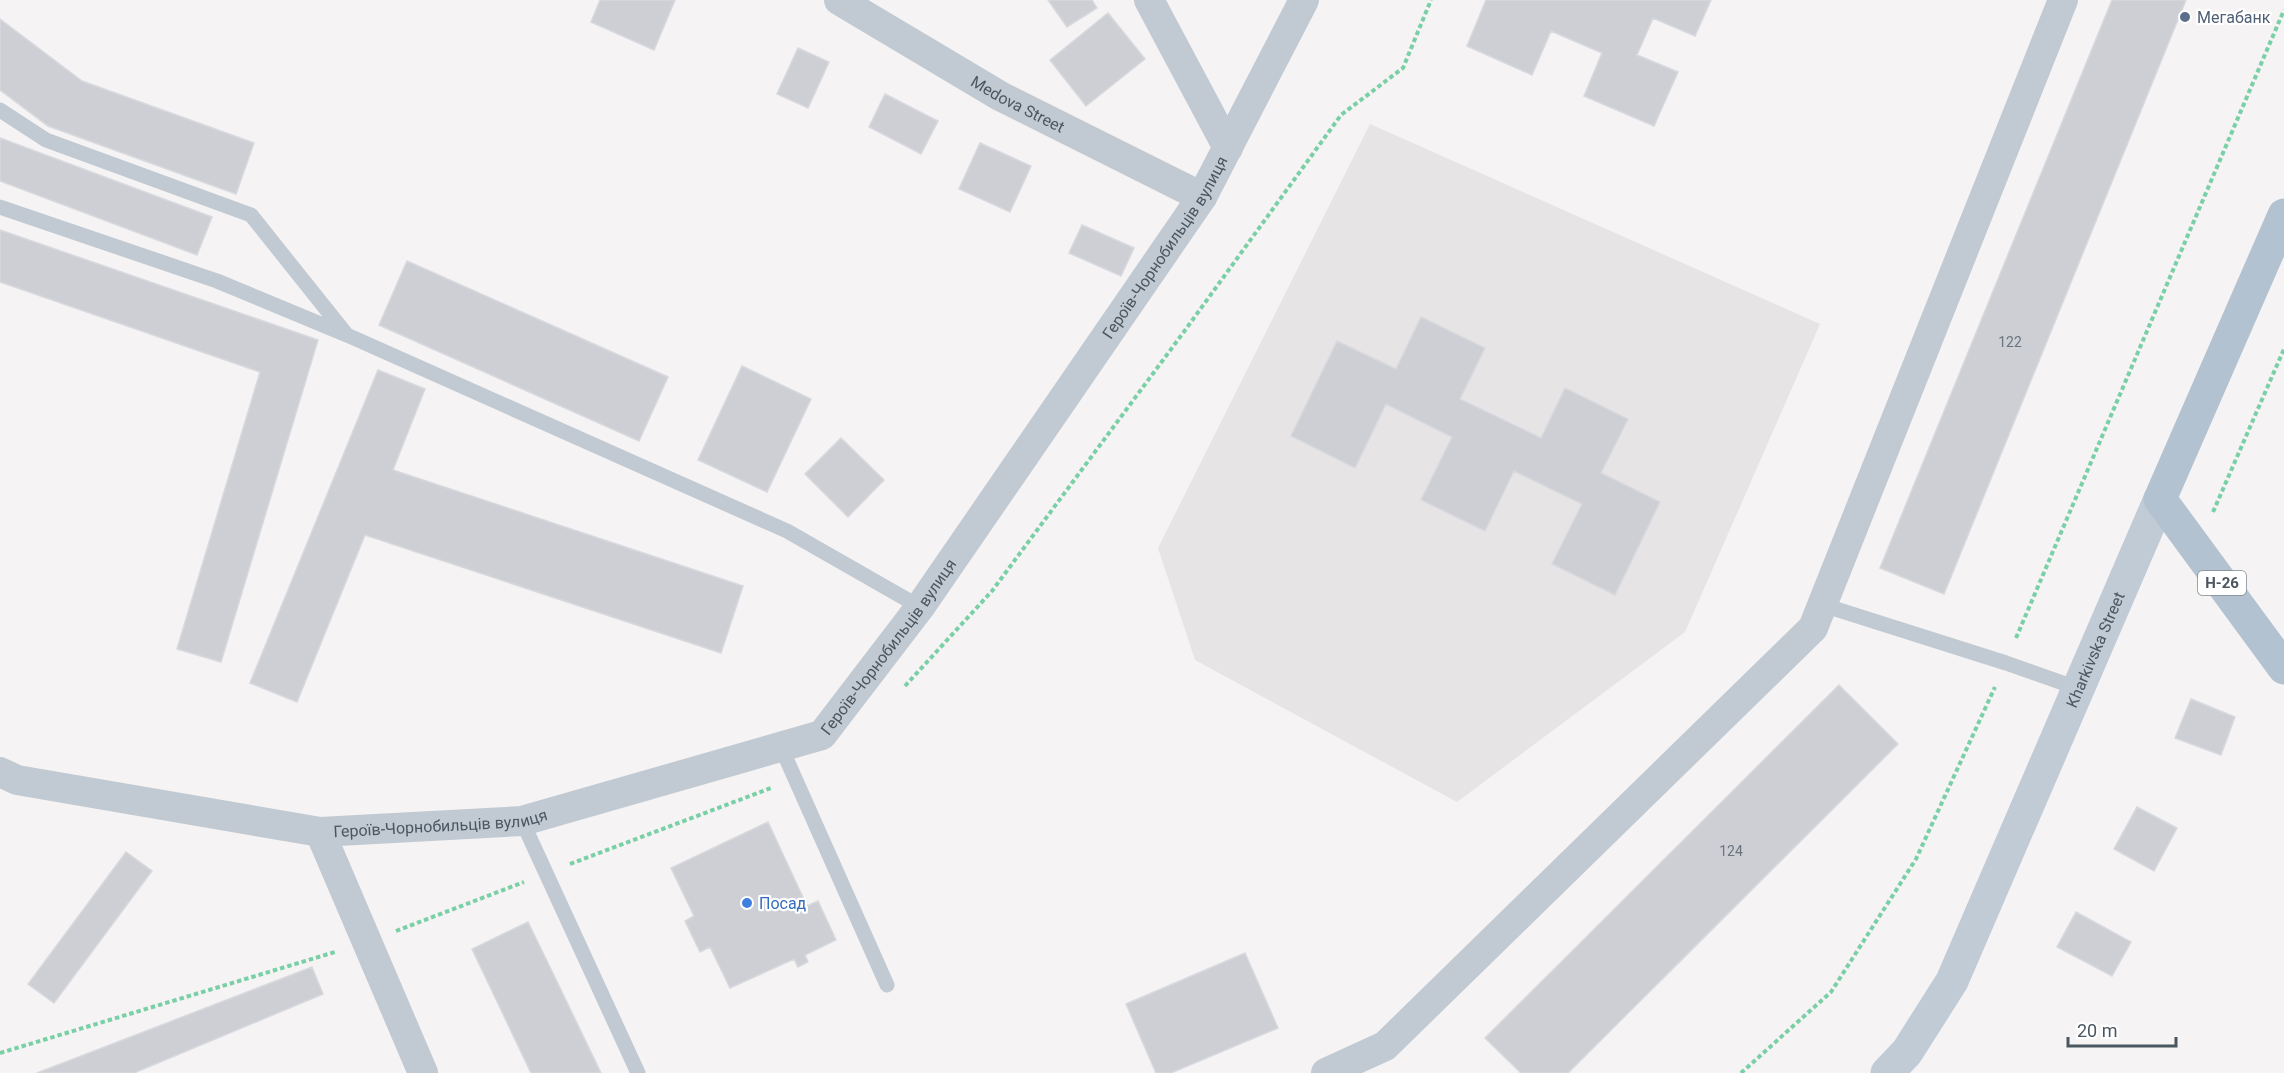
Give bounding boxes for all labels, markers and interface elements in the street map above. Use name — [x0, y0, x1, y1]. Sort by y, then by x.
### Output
place label: Мегабанк — [2197, 8, 2271, 27]
marker: Мегабанк — [2178, 10, 2192, 24]
street label: Medova Street — [968, 71, 1068, 136]
street label: Героїв-Чорнобильців вулиця — [1098, 153, 1231, 342]
house number: 122 — [1998, 334, 2022, 350]
street label: Героїв-Чорнобильців вулиця — [816, 555, 960, 738]
road number: Н-26 — [2198, 571, 2246, 595]
street label: Kharkivska Street — [2062, 589, 2128, 710]
street label: Героїв-Чорнобильців вулиця — [333, 805, 549, 841]
house number: 124 — [1719, 843, 1743, 859]
place label: Посад — [759, 894, 807, 913]
marker: Посад — [740, 896, 754, 910]
scale bar — [2068, 1010, 2176, 1048]
text: 20 m — [2077, 1020, 2117, 1041]

